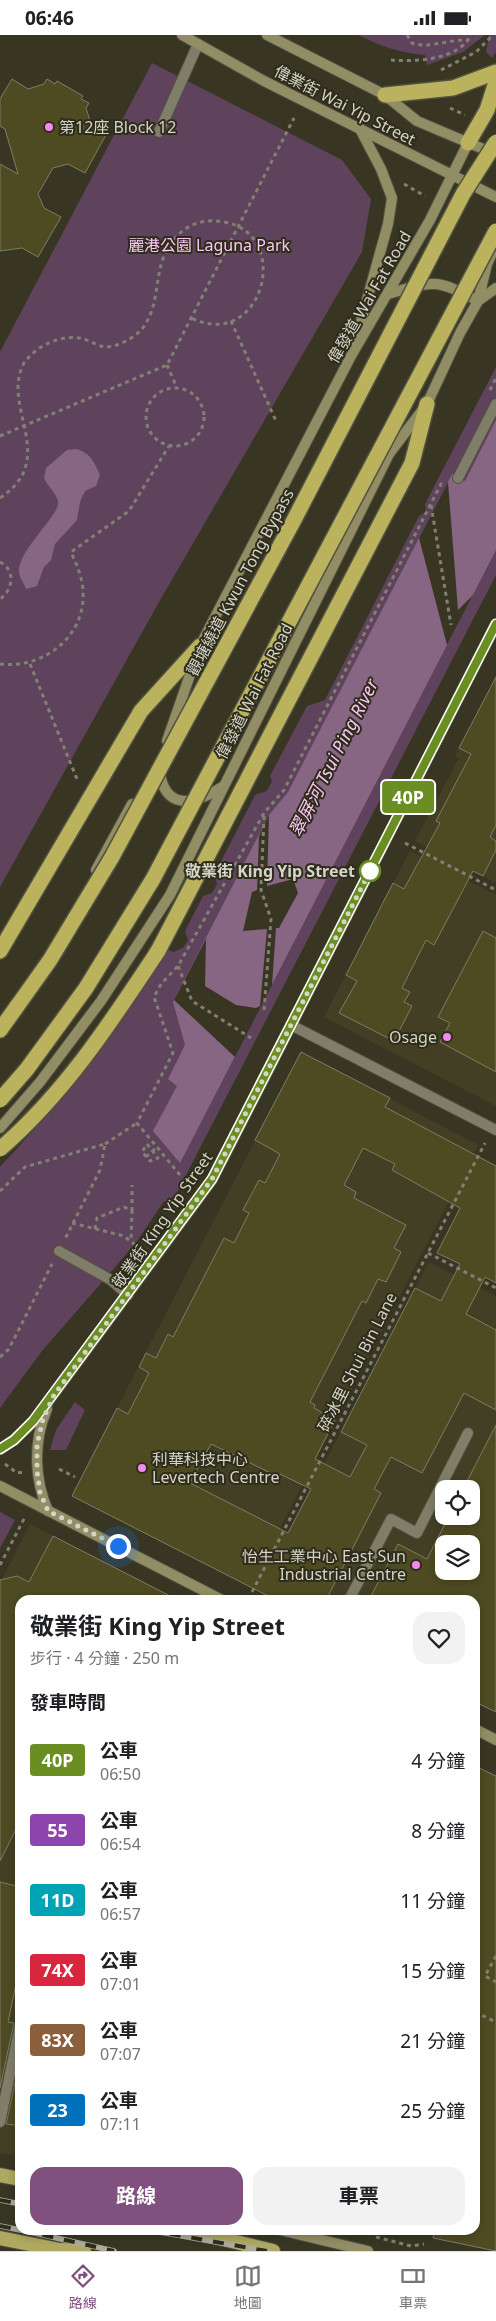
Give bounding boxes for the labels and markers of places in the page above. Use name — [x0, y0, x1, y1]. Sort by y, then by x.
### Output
place label: 第12座 Block 12 — [59, 116, 176, 138]
marker: 第12座 Block 12 — [43, 121, 55, 133]
place label: 敬業街 King Yip Street — [185, 860, 355, 882]
marker: 敬業街 King Yip Street — [359, 860, 381, 882]
place label: Osage — [389, 1026, 437, 1048]
marker: Osage — [441, 1031, 453, 1043]
place label: 利華科技中心 Levertech Centre — [152, 1448, 280, 1488]
marker: 利華科技中心 Levertech Centre — [136, 1462, 148, 1474]
place label: 怡生工業中心 East Sun Industrial Centre — [242, 1545, 406, 1585]
marker: 怡生工業中心 East Sun Industrial Centre — [410, 1559, 422, 1571]

